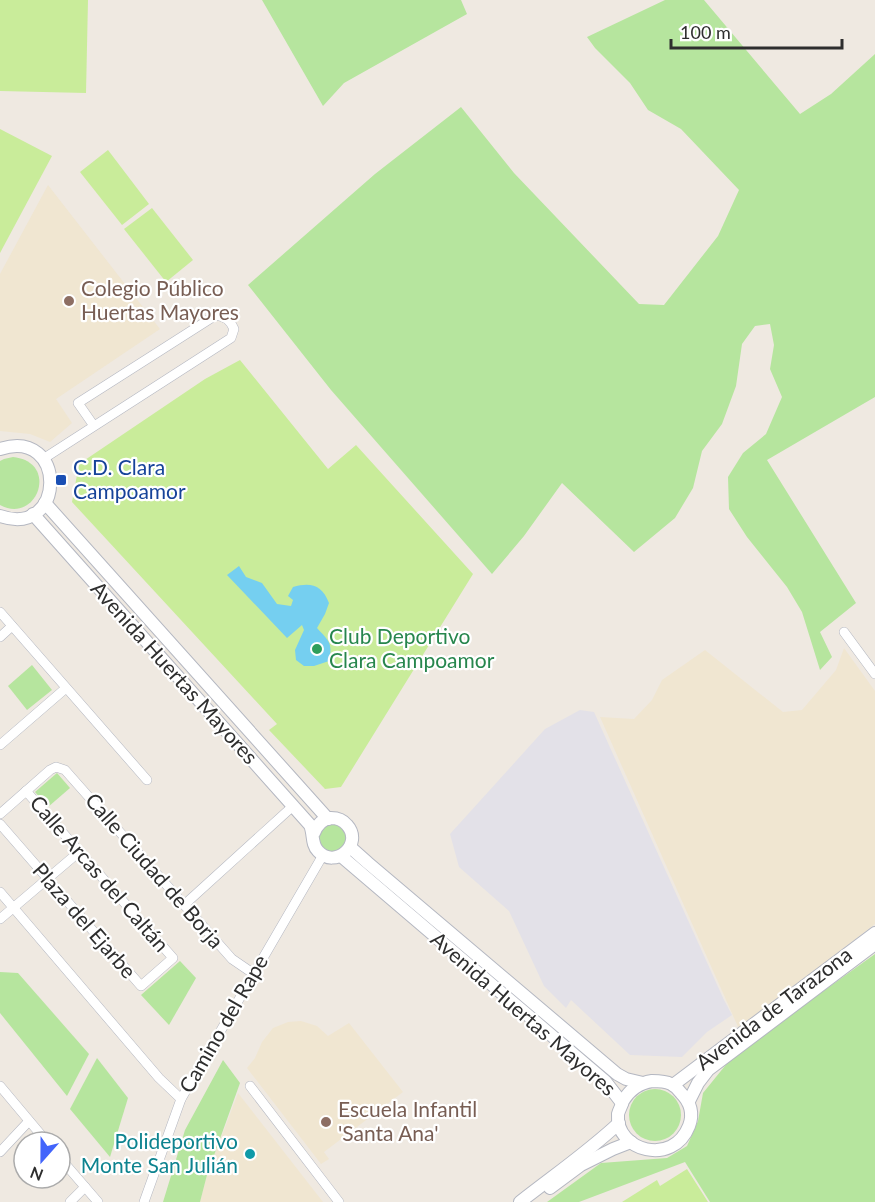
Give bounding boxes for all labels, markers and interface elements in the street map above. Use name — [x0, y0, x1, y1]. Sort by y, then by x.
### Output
scale bar — [671, 12, 842, 50]
text: 100 m — [680, 21, 731, 43]
place label: Colegio Público Huertas Mayores — [81, 275, 239, 324]
marker: Colegio Público Huertas Mayores — [62, 294, 76, 308]
place label: C.D. Clara Campoamor — [73, 454, 186, 503]
marker: C.D. Clara Campoamor — [54, 473, 68, 487]
street label: Avenida Huertas Mayores — [86, 575, 264, 769]
place label: Club Deportivo Clara Campoamor — [329, 623, 495, 672]
marker: Club Deportivo Clara Campoamor — [310, 642, 324, 656]
street label: Calle Ciudad de Borja — [81, 787, 229, 953]
street label: Calle Arcas del Caltán — [26, 790, 175, 956]
street label: Plaza del Ejarbe — [28, 857, 142, 983]
street label: Avenida Huertas Mayores — [426, 926, 622, 1100]
street label: Avenida de Tarazona — [690, 941, 856, 1075]
street label: Camino del Rape — [173, 950, 272, 1097]
place label: Escuela Infantil 'Santa Ana' — [338, 1096, 477, 1145]
marker: Escuela Infantil 'Santa Ana' — [319, 1115, 333, 1129]
place label: Polideportivo Monte San Julián — [81, 1128, 238, 1177]
north arrow — [12, 1130, 72, 1190]
marker: Polideportivo Monte San Julián — [243, 1147, 257, 1161]
text: N — [27, 1163, 46, 1186]

